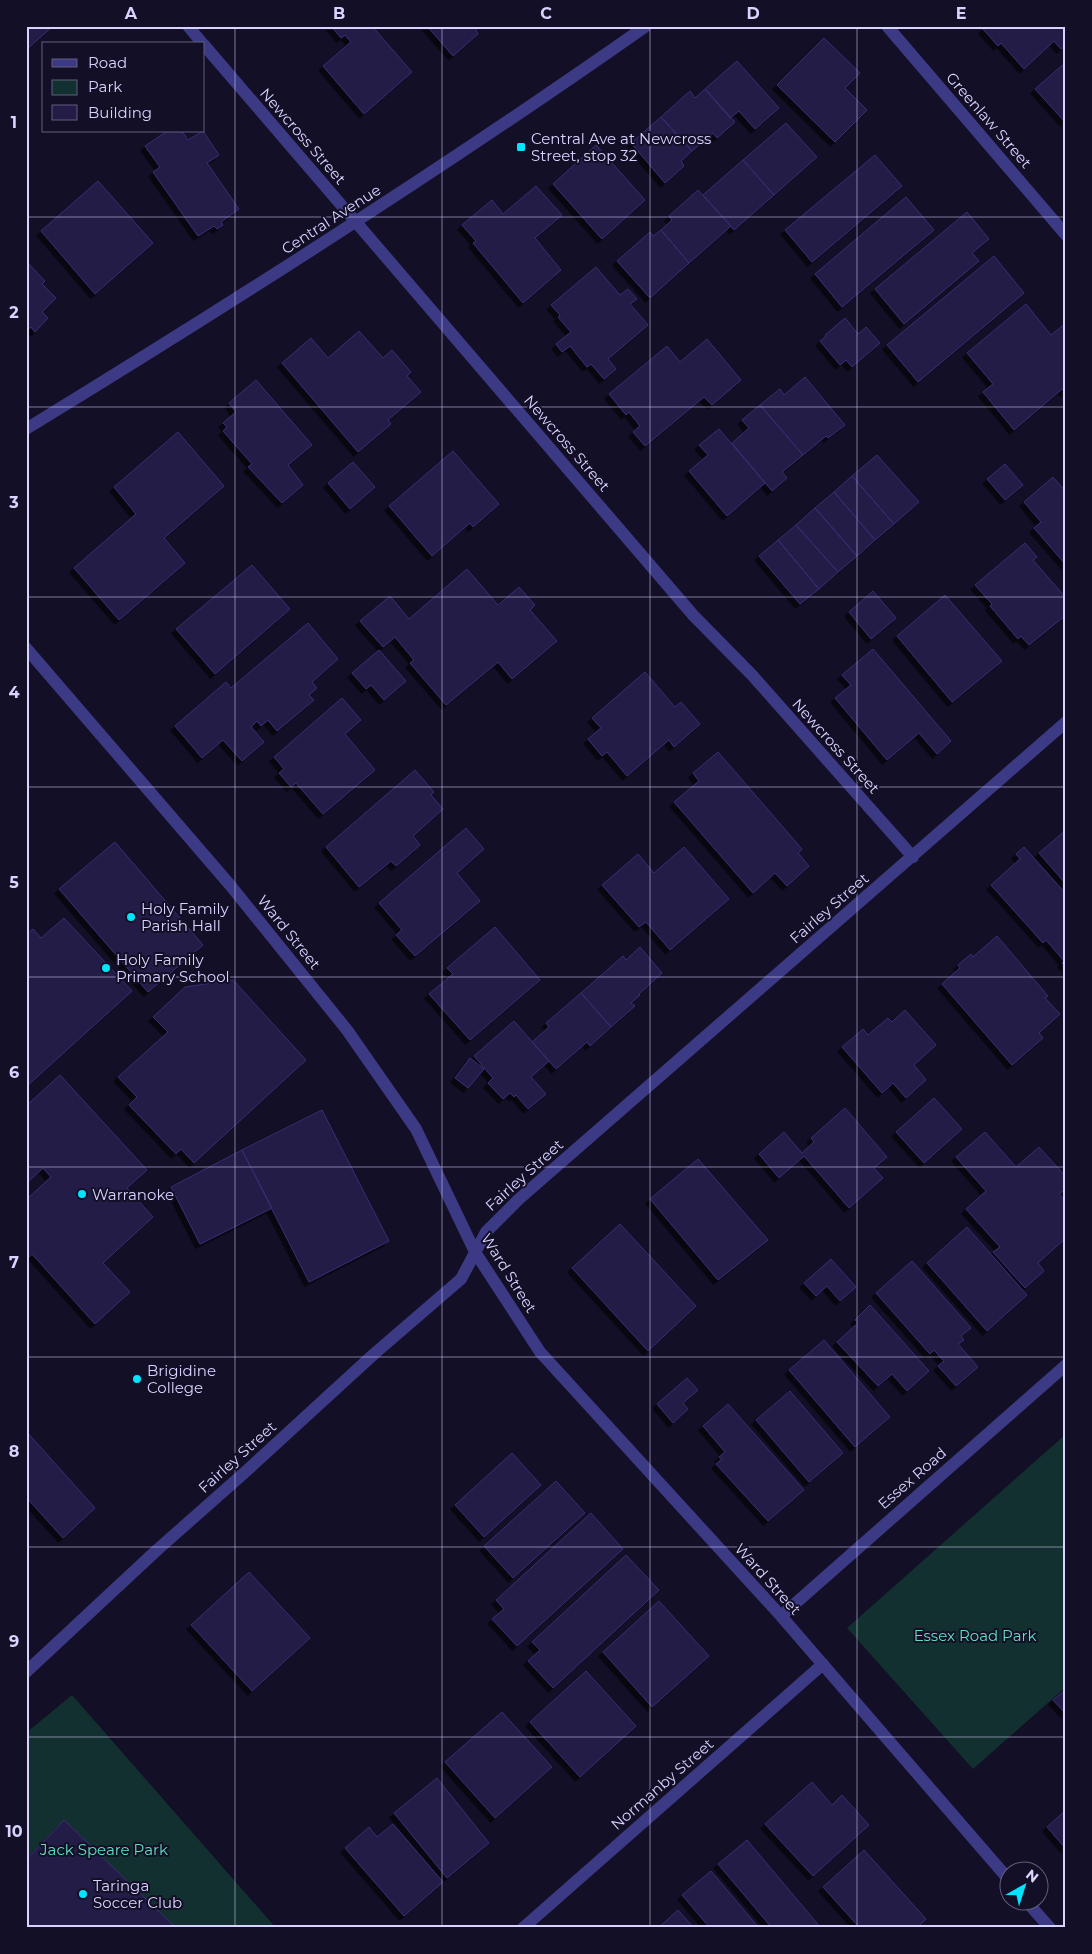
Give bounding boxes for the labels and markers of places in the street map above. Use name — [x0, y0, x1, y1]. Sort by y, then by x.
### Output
place label: Central Ave at Newcross Street, stop 32 — [531, 129, 711, 165]
marker: Central Ave at Newcross Street, stop 32 — [515, 141, 527, 153]
place label: Holy Family Parish Hall — [141, 899, 230, 935]
marker: Holy Family Parish Hall — [125, 911, 137, 923]
place label: Holy Family Primary School — [116, 950, 230, 986]
marker: Holy Family Primary School — [100, 962, 112, 974]
place label: Warranoke — [92, 1185, 174, 1204]
marker: Warranoke — [76, 1188, 88, 1200]
place label: Brigidine College — [147, 1361, 216, 1397]
marker: Brigidine College — [131, 1373, 143, 1385]
place label: Taringa Soccer Club — [93, 1876, 182, 1912]
marker: Taringa Soccer Club — [77, 1888, 89, 1900]

